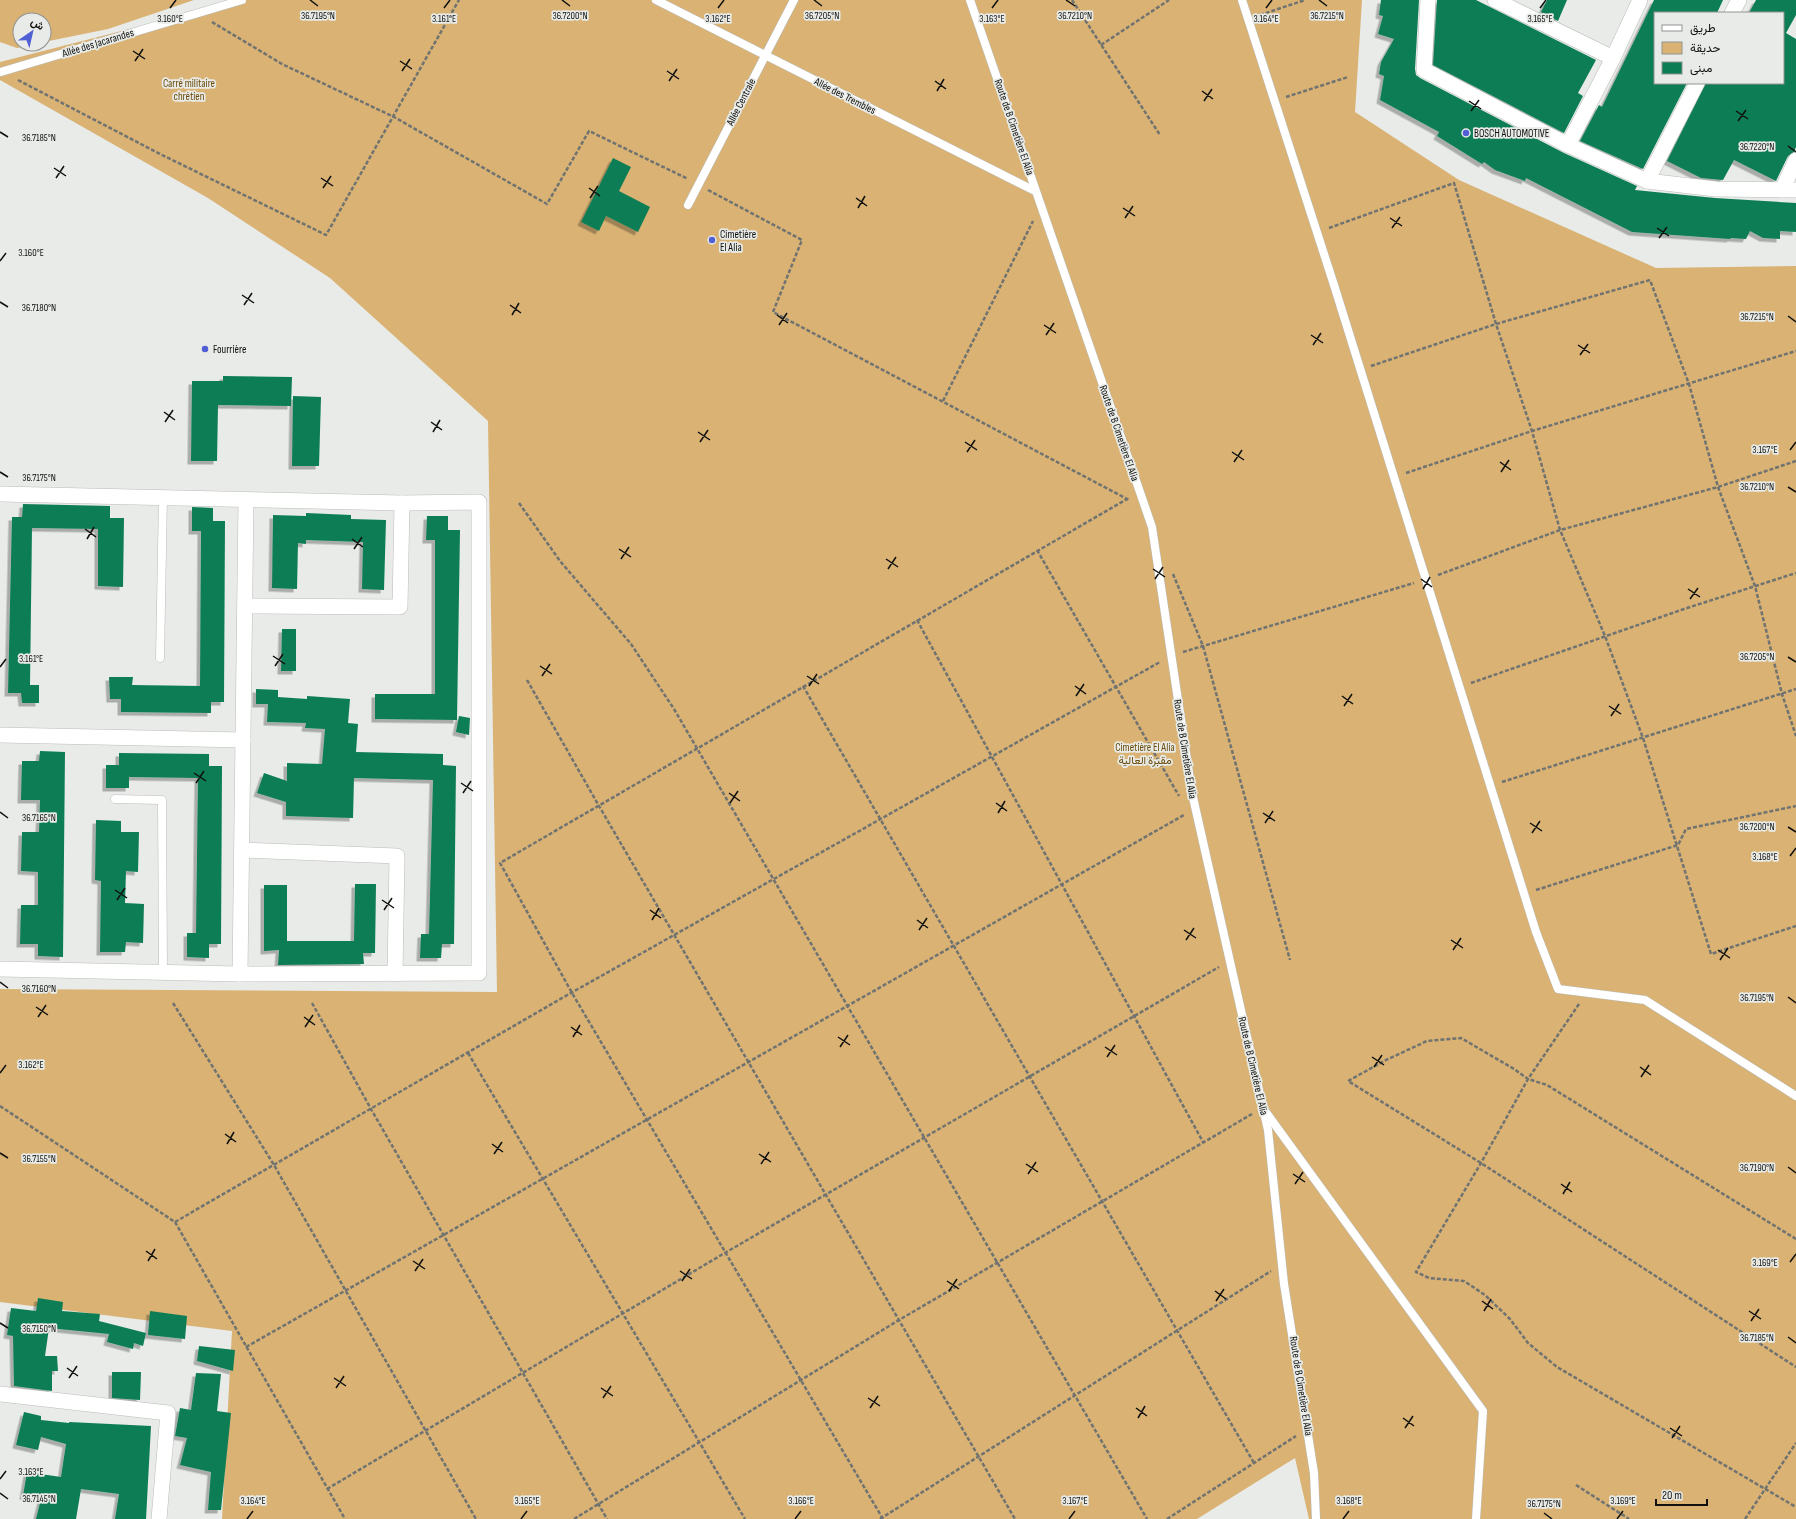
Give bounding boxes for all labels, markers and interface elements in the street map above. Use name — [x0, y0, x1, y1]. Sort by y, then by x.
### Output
text: 36.7195°N — [301, 10, 335, 22]
text: 36.7200°N — [552, 10, 588, 22]
text: 36.7205°N — [805, 10, 839, 22]
text: 36.7210°N — [1058, 10, 1092, 22]
text: 36.7215°N — [1310, 10, 1344, 22]
north arrow — [12, 12, 52, 52]
legend — [1654, 12, 1784, 84]
text: 3.160°E — [157, 13, 183, 25]
text: 3.161°E — [432, 13, 456, 25]
text: 3.162°E — [705, 13, 731, 25]
text: 3.163°E — [979, 13, 1005, 25]
text: 3.164°E — [1253, 13, 1279, 25]
text: 3.165°E — [1527, 13, 1553, 25]
text: ش — [28, 15, 46, 33]
text: طريق — [1690, 21, 1716, 36]
street label: Allée des Jacarandes — [60, 26, 135, 60]
text: حديقة — [1690, 41, 1720, 56]
text: مبنى — [1690, 61, 1712, 76]
street label: Allée des Trembles — [811, 74, 878, 117]
street label: Allée Centrale — [723, 76, 758, 129]
park label: Carré militaire chrétien — [163, 77, 215, 103]
street label: Route de B Cimetière El Alia — [991, 77, 1037, 177]
place label: BOSCH AUTOMOTIVE — [1474, 127, 1549, 140]
marker: BOSCH AUTOMOTIVE — [1461, 128, 1471, 138]
text: 36.7185°N — [22, 132, 56, 144]
text: 36.7220°N — [1740, 141, 1774, 153]
place label: Cimetière El Alia — [720, 228, 756, 254]
marker: Cimetière El Alia — [707, 235, 717, 245]
text: 3.160°E — [18, 247, 44, 259]
text: 36.7180°N — [22, 302, 56, 314]
text: 36.7215°N — [1740, 311, 1774, 323]
place label: Fourrière — [213, 343, 246, 356]
marker: Fourrière — [200, 344, 210, 354]
street label: Route de B Cimetière El Alia — [1096, 383, 1142, 483]
text: 3.167°E — [1752, 444, 1778, 456]
text: 36.7175°N — [22, 472, 56, 484]
text: 36.7210°N — [1740, 481, 1774, 493]
text: 36.7205°N — [1740, 651, 1774, 663]
text: 3.161°E — [19, 653, 43, 665]
street label: Route de B Cimetière El Alia — [1171, 698, 1199, 800]
park label: Cimetière El Alia مقبرة العالية — [1115, 741, 1175, 767]
text: 36.7165°N — [22, 812, 56, 824]
text: 36.7200°N — [1739, 821, 1775, 833]
text: 3.168°E — [1752, 851, 1778, 863]
text: 36.7160°N — [22, 983, 56, 995]
text: 36.7195°N — [1740, 992, 1774, 1004]
street label: Route de B Cimetière El Alia — [1235, 1016, 1271, 1116]
text: 3.162°E — [18, 1059, 44, 1071]
text: 36.7155°N — [22, 1153, 56, 1165]
text: 36.7190°N — [1740, 1162, 1774, 1174]
text: 3.169°E — [1752, 1257, 1778, 1269]
text: 36.7150°N — [22, 1323, 56, 1335]
text: 36.7185°N — [1740, 1332, 1774, 1344]
street label: Route de B Cimetière El Alia — [1287, 1335, 1315, 1437]
text: 3.163°E — [18, 1466, 44, 1478]
scale bar — [1656, 1481, 1707, 1507]
text: 20 m — [1662, 1488, 1682, 1503]
text: 36.7145°N — [22, 1493, 56, 1505]
text: 3.164°E — [240, 1495, 266, 1507]
text: 3.165°E — [514, 1495, 540, 1507]
text: 3.166°E — [788, 1495, 814, 1507]
text: 3.167°E — [1062, 1495, 1088, 1507]
text: 3.168°E — [1336, 1495, 1362, 1507]
text: 3.169°E — [1610, 1495, 1636, 1507]
text: 36.7175°N — [1527, 1498, 1561, 1510]

